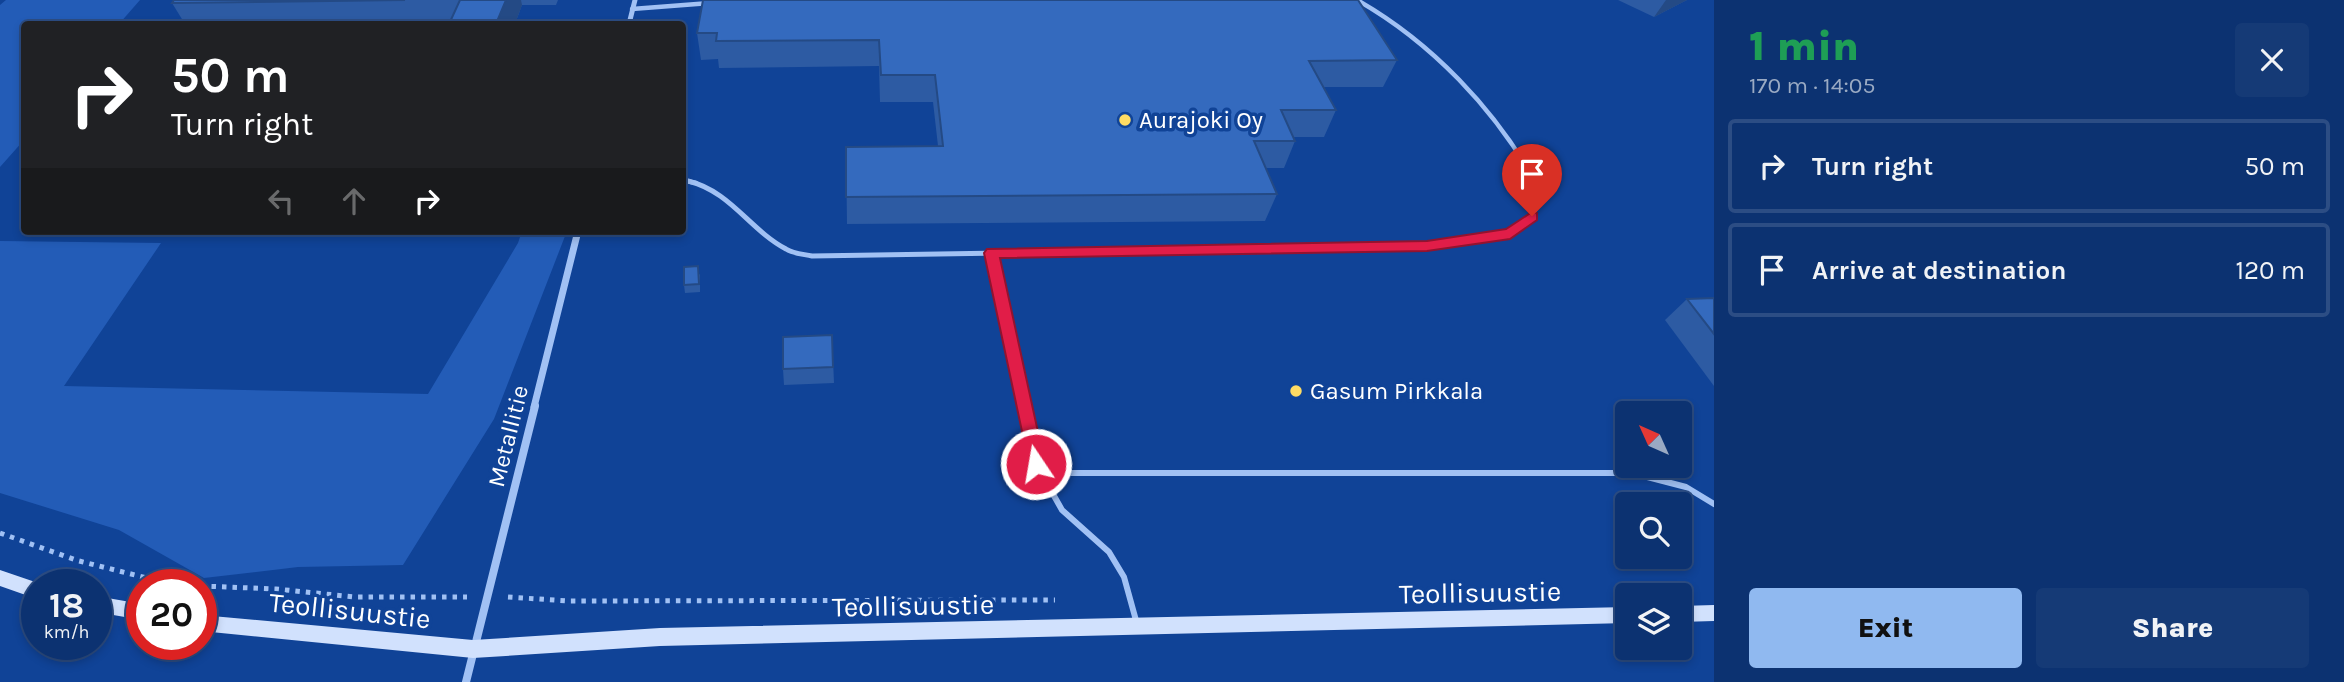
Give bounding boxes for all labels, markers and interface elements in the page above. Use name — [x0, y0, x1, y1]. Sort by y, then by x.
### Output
text: 1 min — [1749, 21, 1859, 71]
button: close — [2235, 23, 2309, 97]
text: 50 m — [171, 47, 289, 104]
icon: right — [56, 49, 147, 140]
text: 170 m · 14:05 — [1749, 72, 1875, 99]
text: Turn right — [171, 106, 313, 143]
place label: Aurajoki Oy — [1139, 106, 1263, 134]
marker: Aurajoki Oy — [1117, 112, 1133, 128]
pin — [1502, 144, 1562, 216]
icon: right — [1753, 147, 1791, 185]
text: Turn right — [1812, 151, 1933, 182]
text: 50 m — [2244, 151, 2305, 182]
icon: arrive — [1513, 155, 1551, 193]
icon: left — [262, 182, 300, 220]
icon: ahead — [335, 182, 373, 220]
icon: right — [408, 182, 446, 220]
icon: arrive — [1753, 251, 1791, 289]
text: Arrive at destination — [1812, 255, 2066, 286]
text: 120 m — [2235, 255, 2305, 286]
place label: Gasum Pirkkala — [1310, 377, 1483, 405]
street label: Metallitie — [482, 382, 534, 490]
marker: Gasum Pirkkala — [1288, 383, 1304, 399]
north arrow — [1615, 401, 1692, 478]
map controls — [1615, 401, 1692, 660]
position arrow — [999, 427, 1073, 501]
button: search — [1615, 492, 1692, 569]
speed limit sign: 20 — [126, 569, 217, 660]
street label: Teollisuustie — [1399, 575, 1561, 610]
button: layers — [1615, 583, 1692, 660]
text: 18 — [49, 585, 84, 626]
street label: Teollisuustie — [268, 586, 432, 635]
street label: Teollisuustie — [832, 588, 994, 623]
button: Exit — [1749, 588, 2022, 668]
button: Share — [2036, 588, 2309, 668]
text: km/h — [44, 621, 89, 643]

